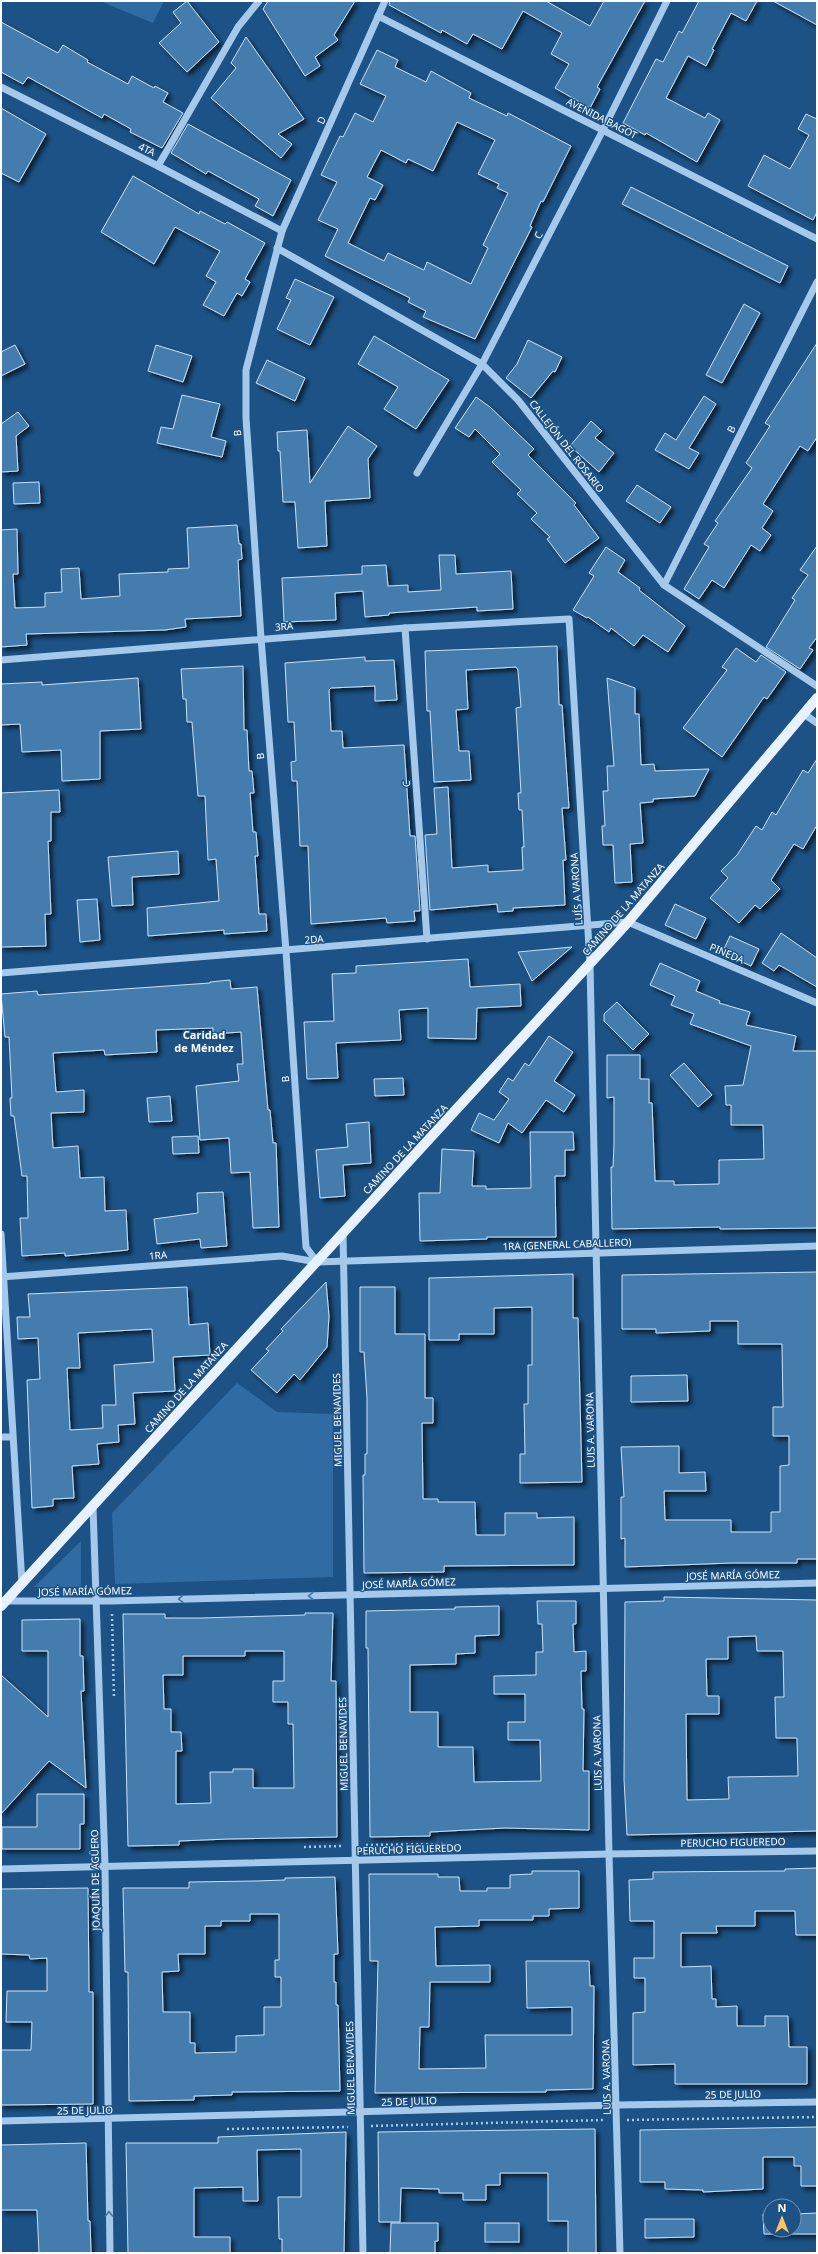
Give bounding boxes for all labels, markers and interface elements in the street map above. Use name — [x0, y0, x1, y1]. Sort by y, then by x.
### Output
street label: AVENIDA BAGOT — [564, 94, 640, 142]
street label: D — [313, 114, 329, 126]
street label: 4TA — [136, 139, 158, 159]
street label: C — [530, 228, 546, 241]
street label: CALLEJÓN DEL ROSARIO — [526, 397, 608, 495]
street label: B — [723, 423, 739, 435]
street label: B — [230, 429, 244, 437]
street label: 3RA — [274, 618, 294, 634]
street label: B — [253, 752, 267, 760]
street label: C — [399, 780, 413, 788]
street label: LUÍS A VARONA — [566, 852, 586, 926]
street label: CAMINO DE LA MATANZA — [579, 859, 668, 958]
street label: 2DA — [304, 931, 325, 947]
street label: PINEDA — [708, 940, 747, 967]
district label: Caridad de Méndez — [174, 1027, 234, 1055]
street label: B — [278, 1075, 292, 1083]
street label: CAMINO DE LA MATANZA — [359, 1100, 451, 1197]
street label: 1RA (GENERAL CABALLERO) — [502, 1235, 632, 1253]
street label: 1RA — [148, 1247, 168, 1263]
street label: CAMINO DE LA MATANZA — [141, 1338, 231, 1436]
street label: MIGUEL BENAVIDES — [329, 1372, 345, 1467]
street label: LUIS A. VARONA — [582, 1391, 598, 1468]
street label: JOSÉ MARÍA GÓMEZ — [685, 1567, 780, 1583]
street label: JOSÉ MARÍA GÓMEZ — [361, 1574, 456, 1592]
street label: JOSÉ MARÍA GÓMEZ — [37, 1583, 132, 1599]
one-way arrow — [308, 1592, 314, 1600]
one-way arrow — [178, 1595, 184, 1603]
street label: MIGUEL BENAVIDES — [335, 1696, 351, 1791]
street label: LUIS A. VARONA — [589, 1714, 605, 1791]
street label: JOAQUÍN DE AGÜERO — [87, 1829, 103, 1932]
street label: PERUCHO FIGUEREDO — [680, 1834, 786, 1850]
street label: PERUCHO FIGUEREDO — [356, 1840, 462, 1858]
street label: MIGUEL BENAVIDES — [342, 2020, 358, 2115]
street label: LUIS A. VARONA — [598, 2038, 614, 2115]
street label: 25 DE JULIO — [705, 2087, 761, 2101]
street label: 25 DE JULIO — [381, 2093, 437, 2109]
street label: 25 DE JULIO — [57, 2103, 113, 2117]
north arrow — [762, 2198, 802, 2238]
text: N — [778, 2200, 786, 2215]
one-way arrow — [105, 2211, 113, 2217]

